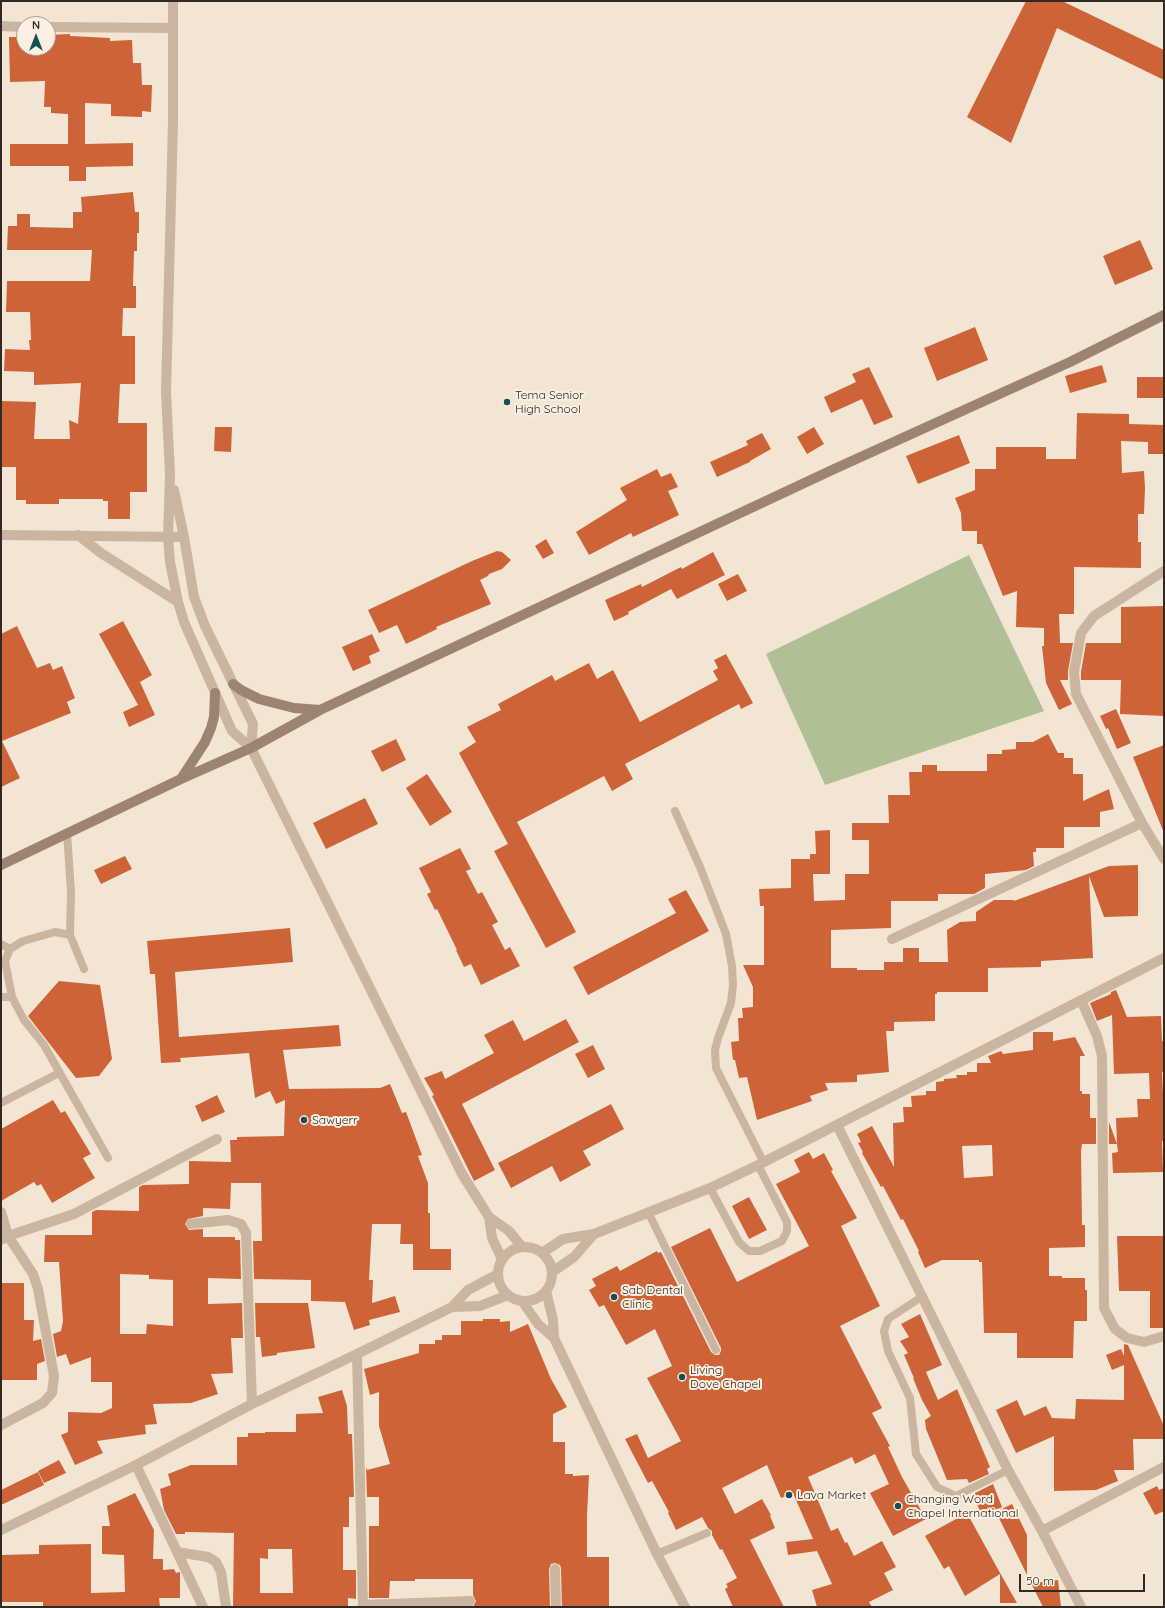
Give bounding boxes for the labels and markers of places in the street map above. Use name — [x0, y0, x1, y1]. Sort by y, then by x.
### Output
place label: Tema Senior High School — [515, 388, 584, 416]
marker: Tema Senior High School — [502, 397, 512, 407]
place label: Sawyerr — [312, 1113, 358, 1127]
marker: Sawyerr — [299, 1115, 309, 1125]
place label: Sab Dental Clinic — [622, 1283, 683, 1311]
marker: Sab Dental Clinic — [609, 1292, 619, 1302]
place label: Living Dove Chapel — [690, 1363, 761, 1391]
marker: Living Dove Chapel — [677, 1372, 687, 1382]
place label: Lava Market — [797, 1488, 866, 1502]
marker: Lava Market — [784, 1490, 794, 1500]
place label: Changing Word Chapel International — [906, 1492, 1018, 1520]
marker: Changing Word Chapel International — [893, 1501, 903, 1511]

